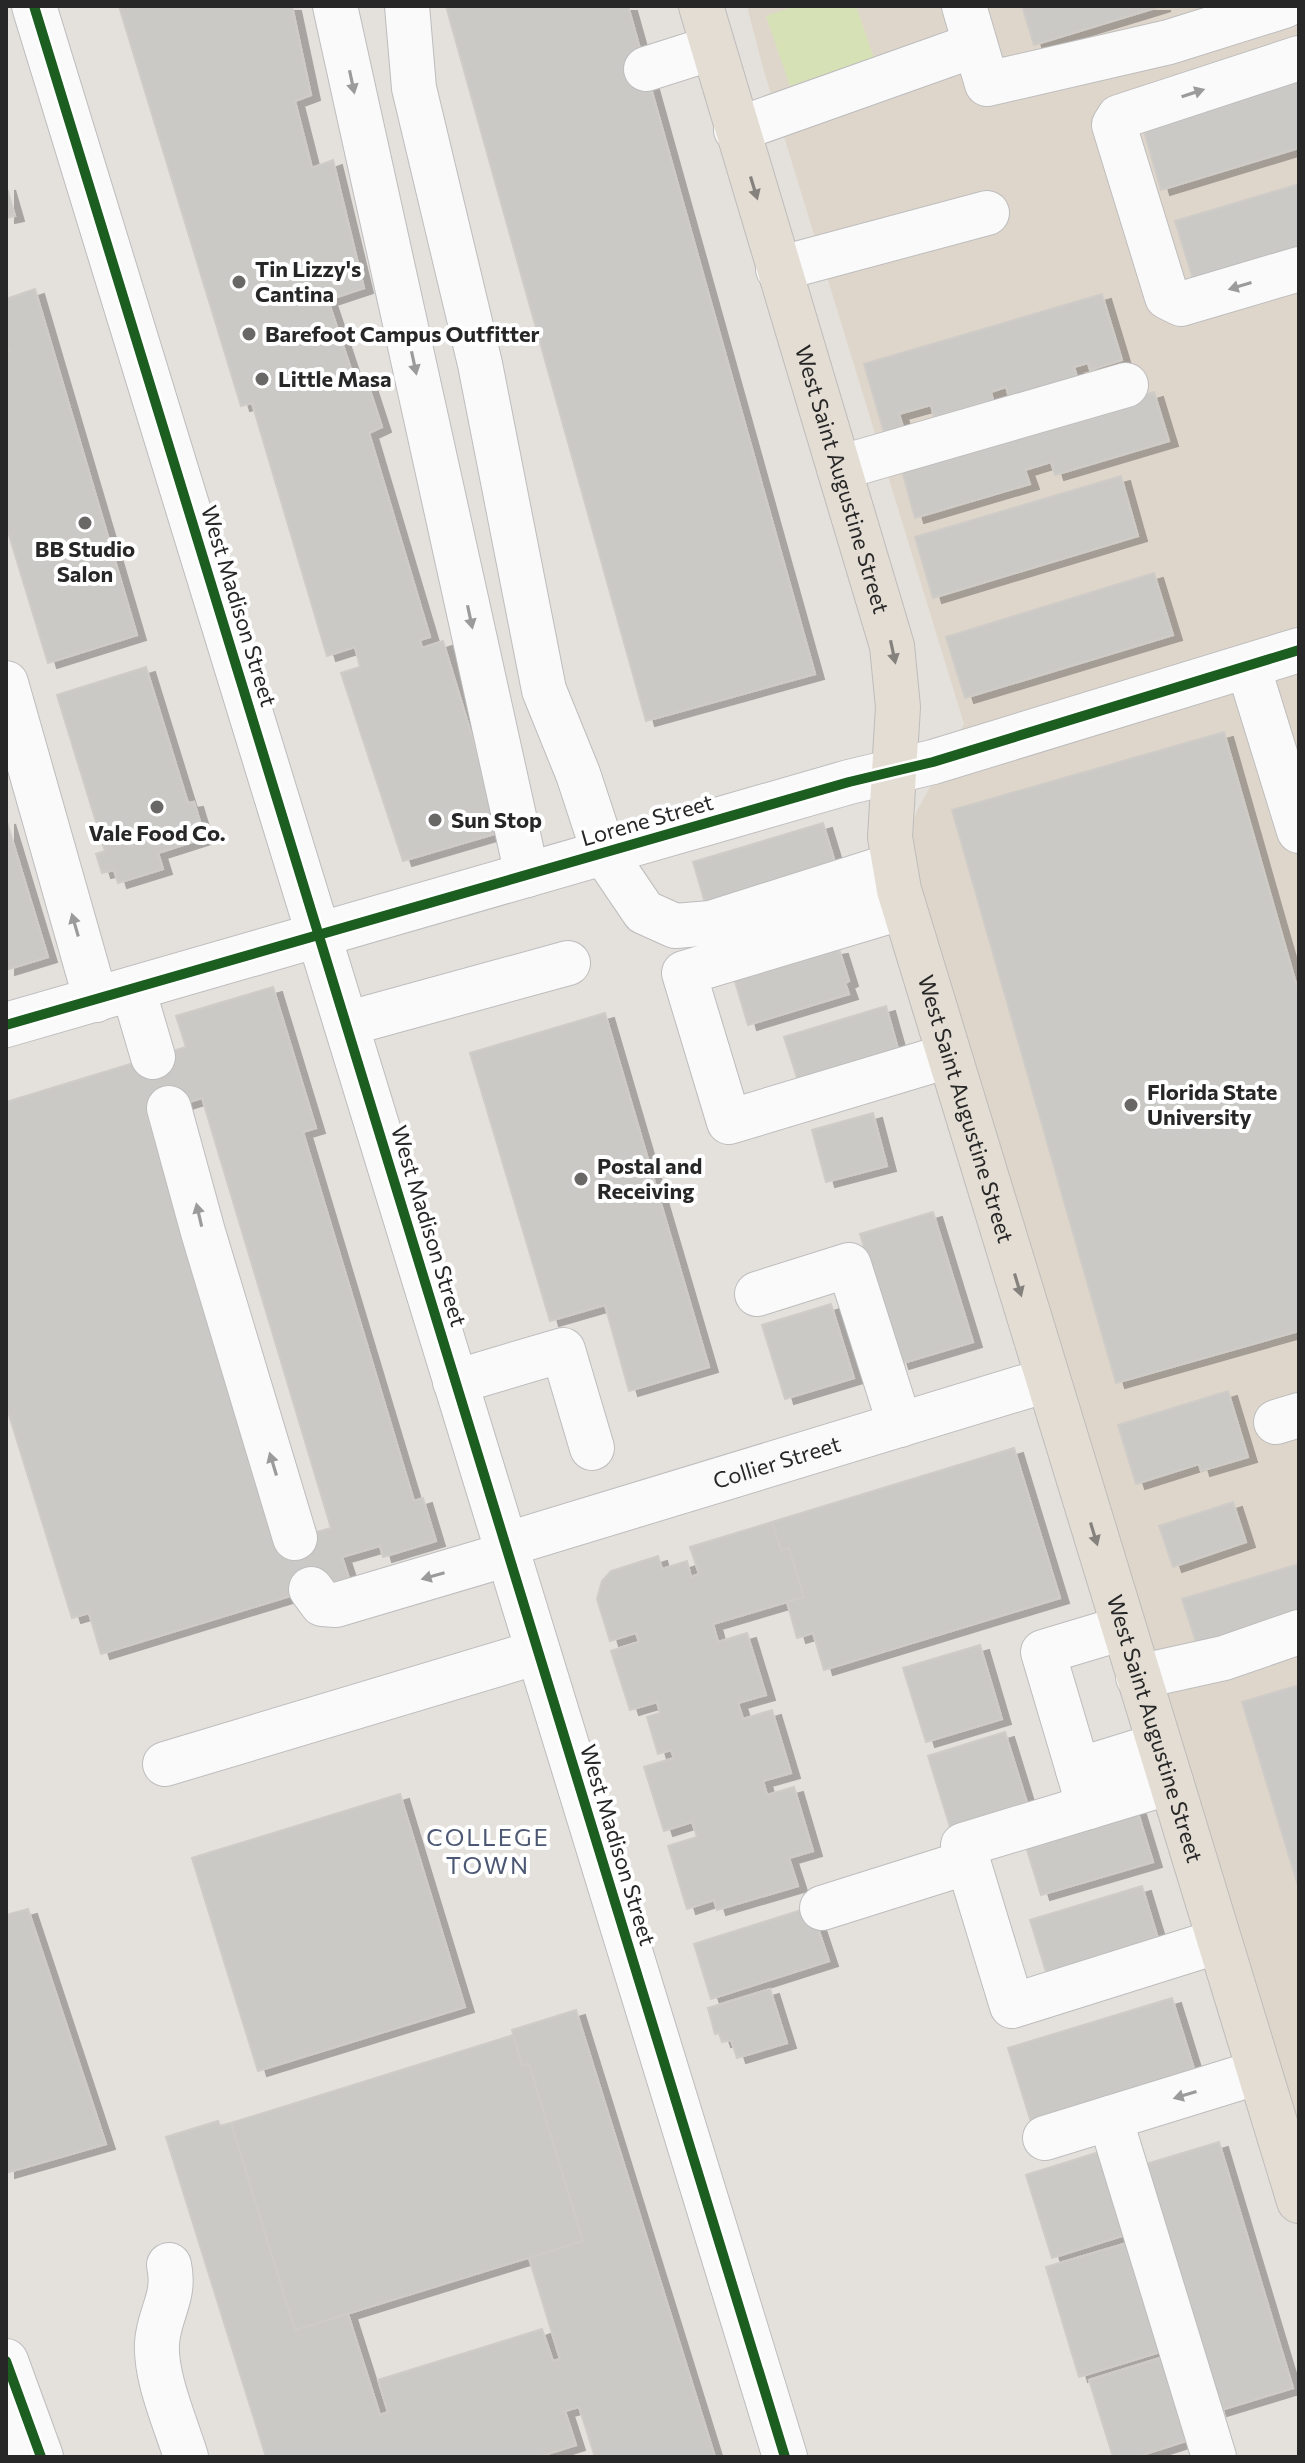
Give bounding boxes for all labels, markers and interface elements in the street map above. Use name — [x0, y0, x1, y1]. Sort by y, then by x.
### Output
one-way arrow — [346, 70, 359, 95]
one-way arrow — [1182, 86, 1206, 98]
one-way arrow — [748, 177, 761, 201]
place label: Tin Lizzy's Cantina — [255, 255, 361, 307]
marker: Tin Lizzy's Cantina — [230, 273, 248, 291]
one-way arrow — [1228, 280, 1252, 293]
place label: Barefoot Campus Outfitter — [265, 320, 540, 347]
marker: Barefoot Campus Outfitter — [240, 325, 258, 343]
street label: West Saint Augustine Street — [790, 342, 896, 617]
one-way arrow — [408, 351, 421, 376]
place label: Little Masa — [278, 365, 392, 392]
marker: Little Masa — [253, 370, 271, 388]
street label: West Madison Street — [196, 502, 283, 710]
marker: BB Studio Salon — [76, 514, 94, 532]
place label: BB Studio Salon — [35, 535, 135, 587]
one-way arrow — [464, 605, 477, 630]
one-way arrow — [887, 640, 900, 665]
street label: Lorene Street — [578, 788, 716, 851]
marker: Vale Food Co. — [148, 798, 166, 816]
place label: Sun Stop — [451, 806, 542, 833]
marker: Sun Stop — [426, 811, 444, 829]
place label: Vale Food Co. — [88, 819, 226, 846]
one-way arrow — [68, 912, 80, 937]
street label: West Saint Augustine Street — [913, 972, 1020, 1246]
place label: Florida State University — [1147, 1078, 1277, 1130]
marker: Florida State University — [1122, 1096, 1140, 1114]
street label: West Madison Street — [386, 1122, 473, 1330]
place label: Postal and Receiving — [597, 1152, 702, 1204]
marker: Postal and Receiving — [572, 1170, 590, 1188]
one-way arrow — [192, 1202, 204, 1227]
one-way arrow — [1012, 1273, 1025, 1297]
street label: Collier Street — [710, 1430, 844, 1494]
one-way arrow — [266, 1451, 279, 1475]
one-way arrow — [1088, 1522, 1101, 1546]
one-way arrow — [421, 1571, 446, 1583]
street label: West Saint Augustine Street — [1102, 1591, 1209, 1866]
street label: West Madison Street — [575, 1741, 662, 1949]
district label: COLLEGE TOWN — [426, 1822, 550, 1879]
one-way arrow — [1172, 2089, 1196, 2102]

